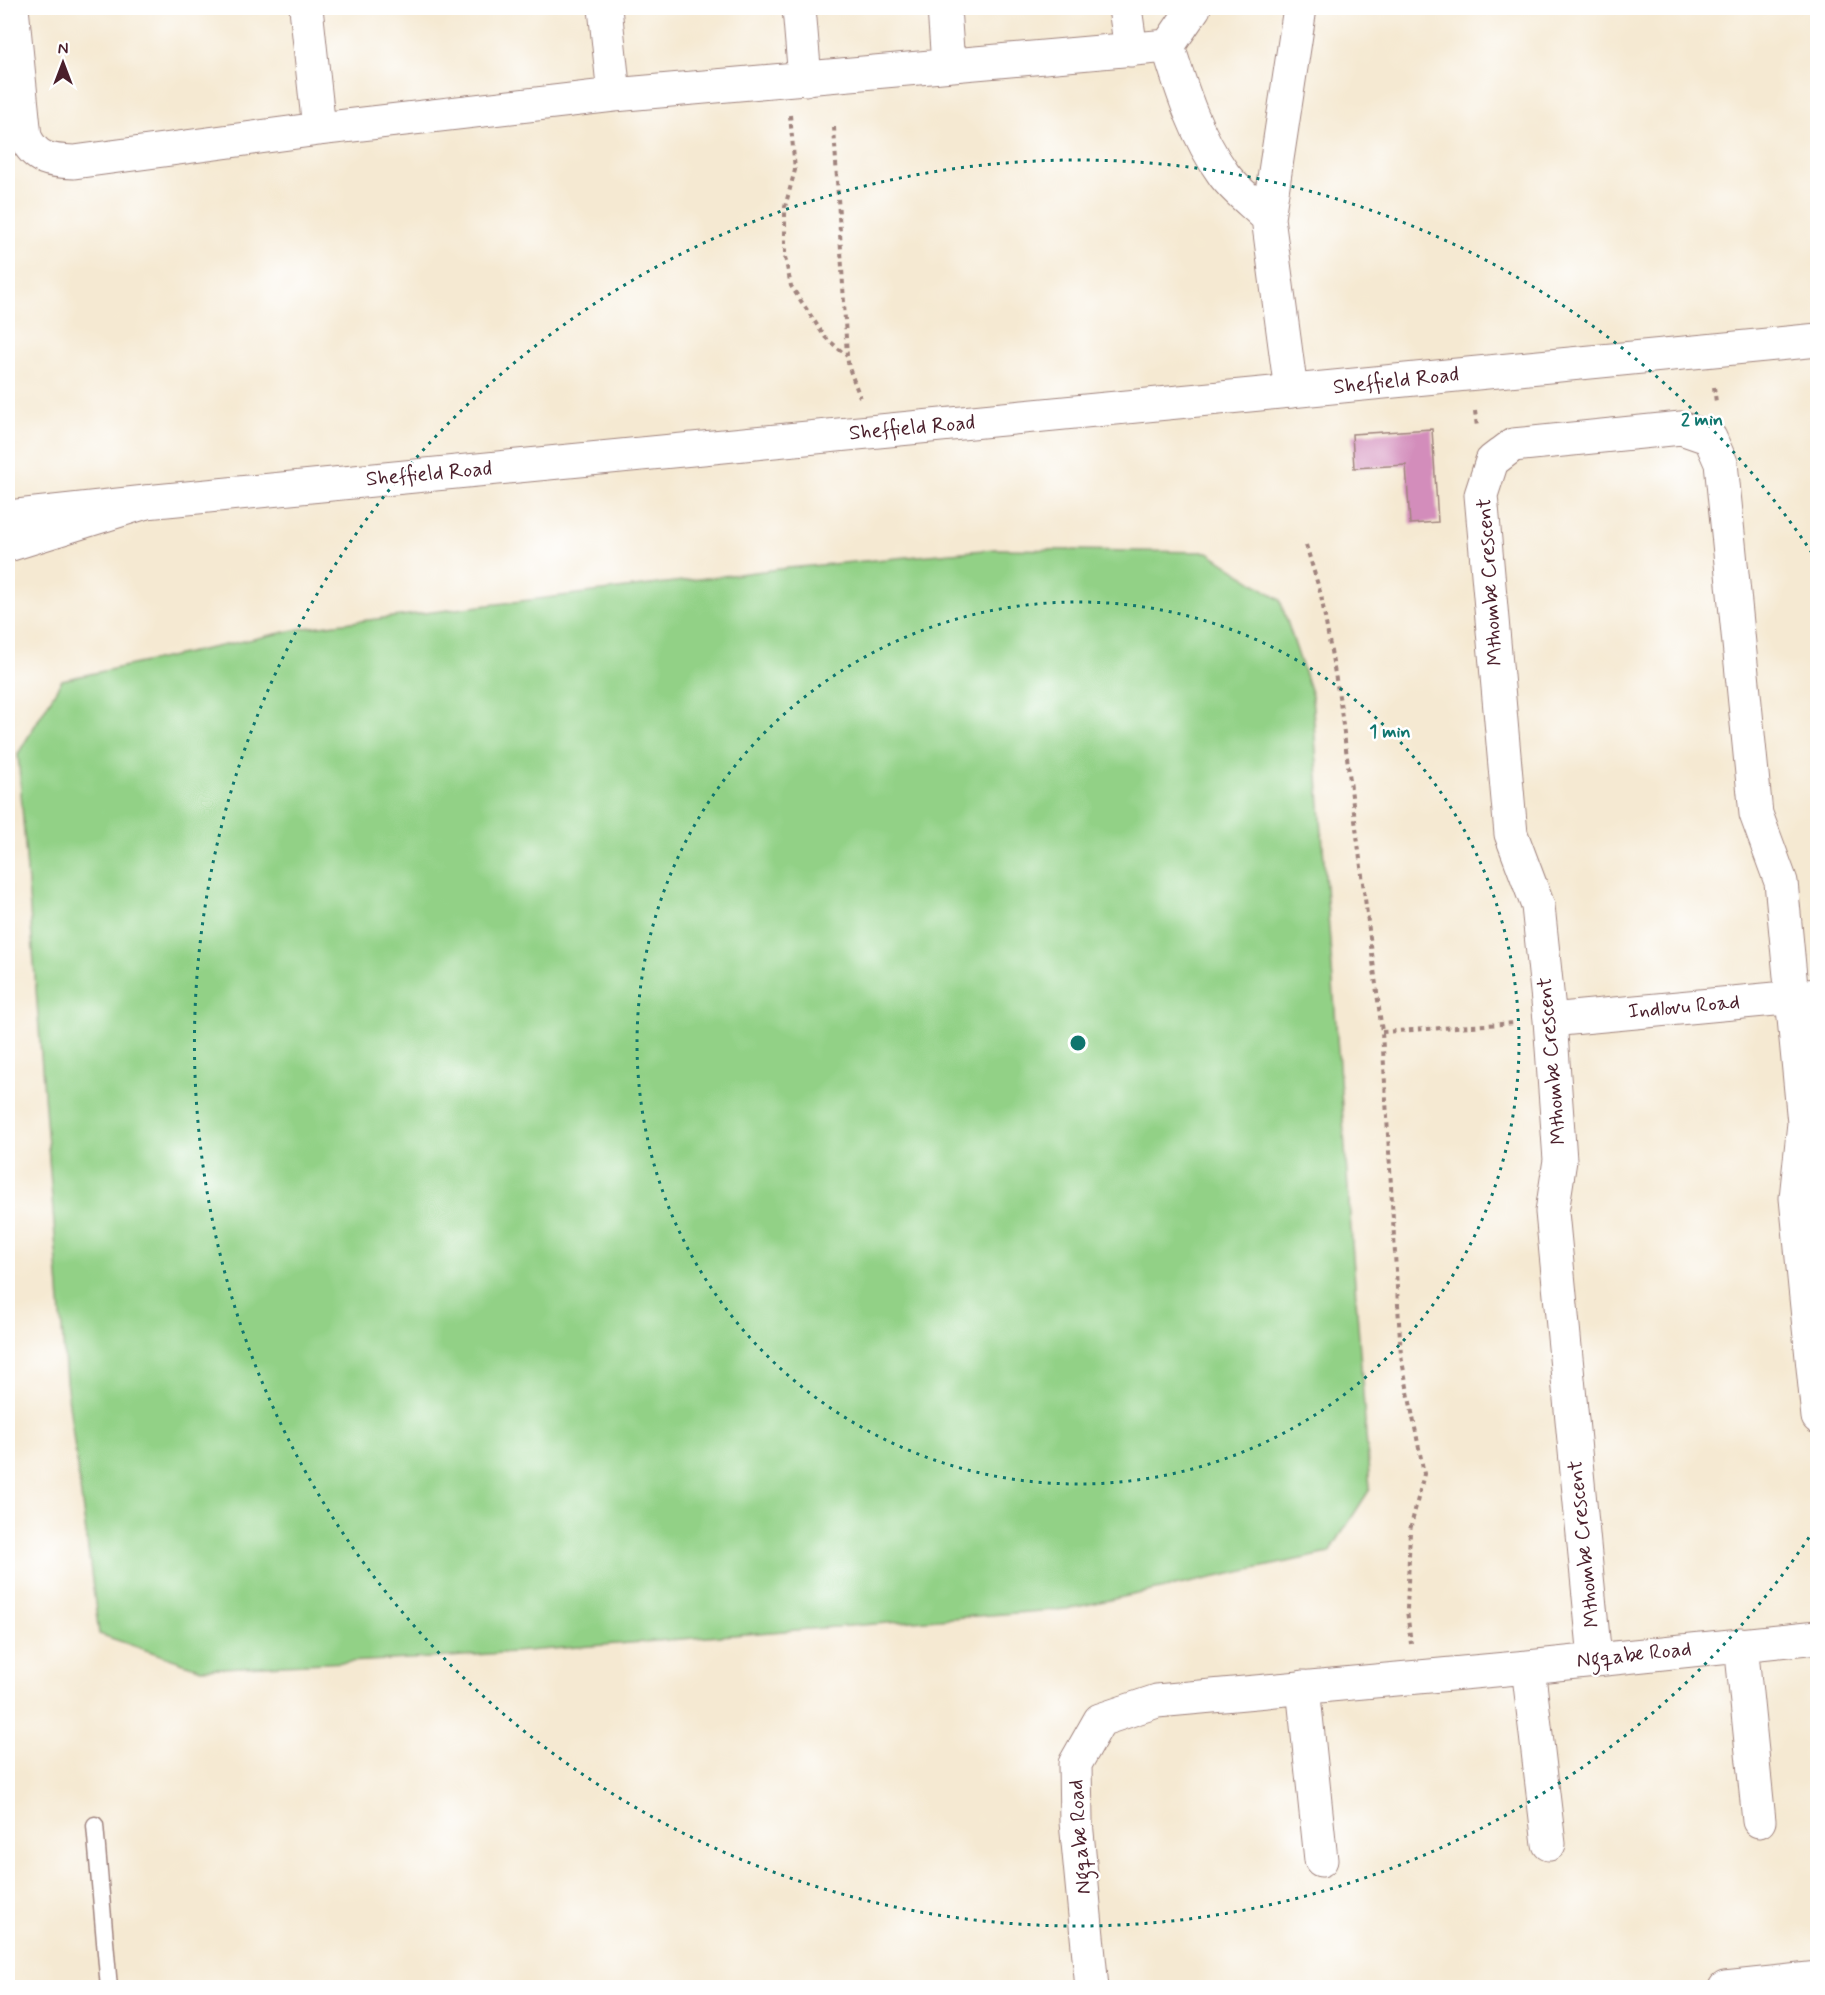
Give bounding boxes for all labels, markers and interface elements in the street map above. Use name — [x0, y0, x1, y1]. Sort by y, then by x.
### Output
north arrow — [33, 33, 93, 93]
text: N — [58, 39, 68, 60]
street label: Sheffield Road — [1332, 360, 1460, 402]
text: 2 min — [1681, 408, 1723, 432]
street label: Sheffield Road — [848, 409, 976, 447]
street label: Sheffield Road — [365, 455, 493, 493]
street label: Mthombe Crescent — [1470, 497, 1510, 667]
text: 1 min — [1369, 720, 1411, 744]
street label: Mthombe Crescent — [1531, 976, 1573, 1146]
street label: Indlovu Road — [1627, 988, 1741, 1026]
centre of rings — [1068, 1033, 1088, 1053]
street label: Mthombe Crescent — [1561, 1459, 1607, 1629]
street label: Ngqabe Road — [1575, 1635, 1693, 1677]
street label: Ngqabe Road — [1062, 1778, 1100, 1895]

